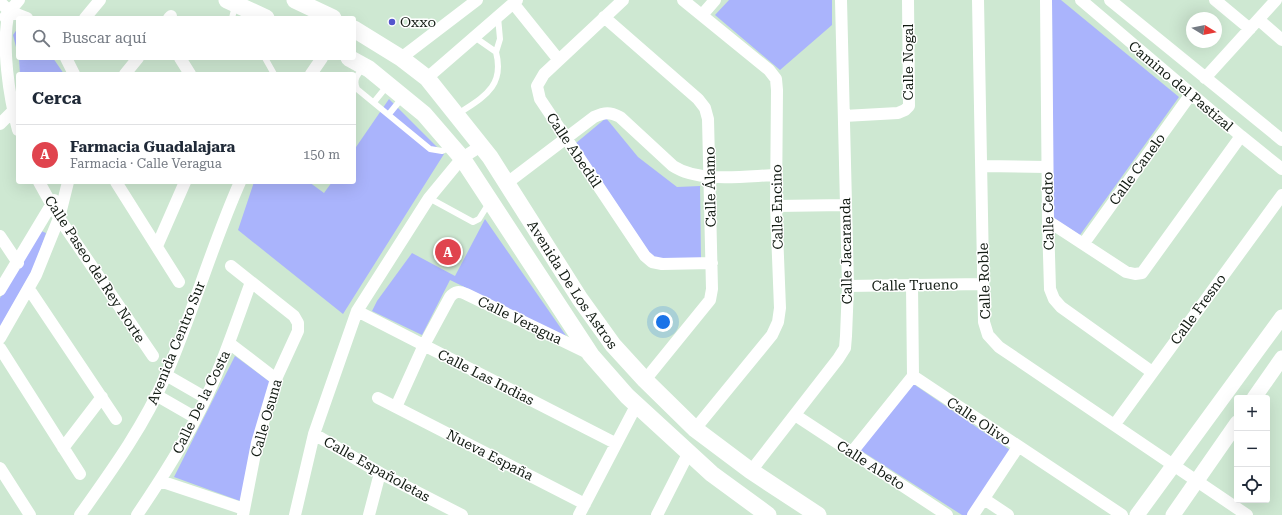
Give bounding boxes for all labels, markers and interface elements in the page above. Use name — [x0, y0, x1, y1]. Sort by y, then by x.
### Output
north arrow — [1186, 12, 1222, 48]
place label: Oxxo — [400, 14, 436, 30]
search box — [16, 16, 356, 60]
marker: Oxxo — [387, 17, 397, 27]
street label: Calle Nogal — [900, 23, 916, 100]
icon: search — [30, 27, 52, 49]
text: Buscar aquí — [62, 29, 146, 47]
street label: Camino del Pastizal — [1126, 38, 1237, 135]
text: Cerca — [32, 88, 82, 108]
street label: Calle Abedúl — [543, 110, 605, 191]
street label: Calle Canelo — [1106, 130, 1168, 208]
text: Farmacia Guadalajara — [70, 138, 235, 156]
street label: Calle Álamo — [701, 146, 719, 228]
text: A — [40, 147, 50, 162]
text: 150 m — [303, 147, 340, 162]
text: Farmacia · Calle Veragua — [70, 156, 222, 171]
street label: Calle Encino — [768, 164, 786, 250]
street label: Calle Cedro — [1039, 172, 1057, 250]
street label: Calle Paseo del Rey Norte — [41, 193, 149, 346]
street label: Calle Jacaranda — [837, 197, 855, 304]
street label: Avenida De Los Astros — [524, 217, 621, 352]
pin: A — [435, 237, 461, 267]
street label: Calle Roble — [975, 242, 993, 320]
street label: Calle Fresno — [1167, 271, 1229, 347]
street label: Calle Trueno — [872, 276, 958, 294]
street label: Avenida Centro Sur — [144, 279, 208, 407]
street label: Calle Veragua — [475, 293, 565, 347]
your location — [653, 312, 673, 332]
street label: Calle Las Indias — [435, 346, 537, 408]
street label: Calle De la Costa — [169, 347, 233, 456]
street label: Calle Osuna — [247, 377, 285, 459]
street label: Calle Olivo — [944, 394, 1014, 448]
map controls — [1234, 395, 1270, 503]
button: + — [1234, 395, 1270, 431]
street label: Nueva España — [444, 426, 536, 484]
button: − — [1234, 431, 1270, 467]
street label: Calle Españoletas — [321, 433, 433, 505]
street label: Calle Abeto — [834, 437, 908, 493]
button: locate — [1234, 467, 1270, 503]

